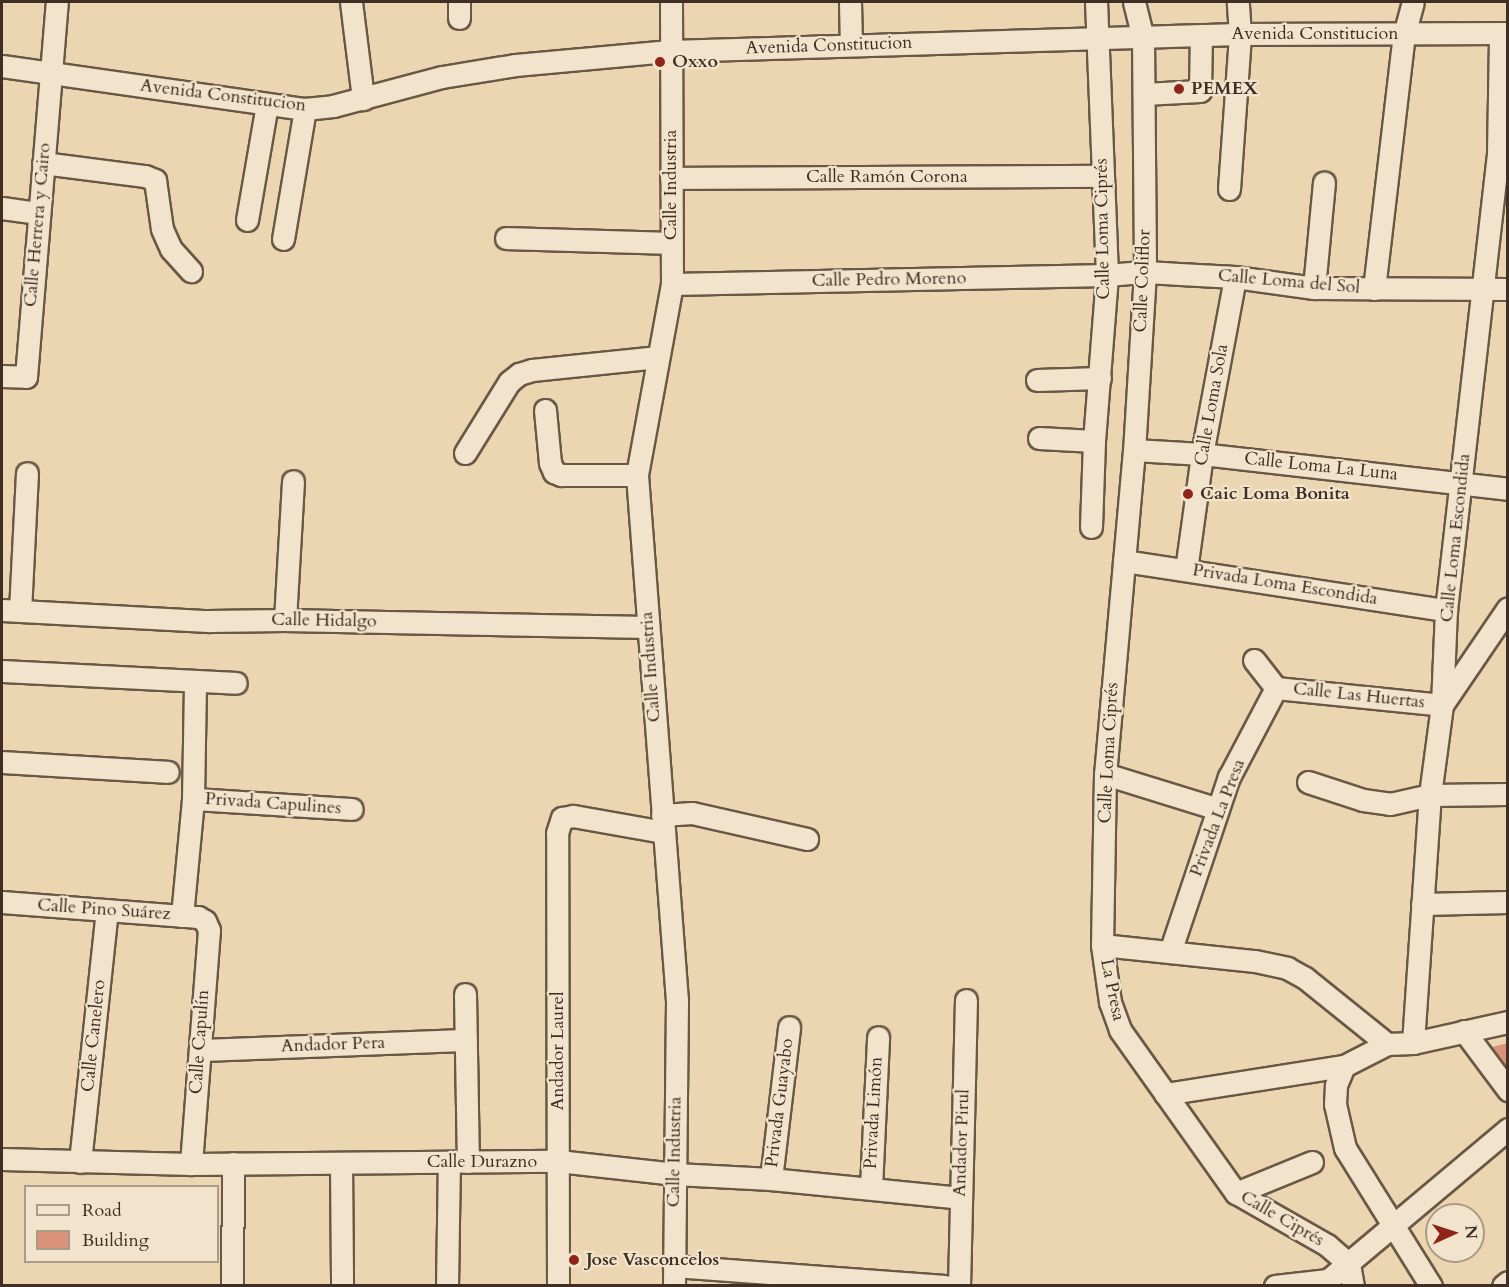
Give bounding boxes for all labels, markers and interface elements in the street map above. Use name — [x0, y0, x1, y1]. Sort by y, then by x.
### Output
street label: Avenida Constitucion — [1232, 23, 1398, 45]
street label: Avenida Constitucion — [745, 32, 913, 60]
place label: Oxxo — [672, 51, 718, 73]
marker: Oxxo — [653, 55, 667, 69]
street label: Avenida Constitucion — [139, 75, 307, 117]
place label: PEMEX — [1191, 78, 1258, 100]
marker: PEMEX — [1172, 82, 1186, 96]
street label: Calle Industria — [660, 130, 682, 240]
street label: Calle Herrera y Cairo — [20, 142, 56, 308]
street label: Calle Loma Ciprés — [1091, 158, 1115, 300]
street label: Calle Ramón Corona — [806, 166, 968, 188]
street label: Calle Coliflor — [1130, 229, 1156, 333]
street label: Calle Loma del Sol — [1217, 265, 1361, 299]
street label: Calle Pedro Moreno — [812, 268, 966, 292]
street label: Calle Loma Sola — [1191, 342, 1233, 468]
street label: Calle Loma La Luna — [1243, 448, 1399, 486]
street label: Calle Loma Escondida — [1436, 453, 1476, 623]
place label: Caic Loma Bonita — [1200, 483, 1350, 505]
marker: Caic Loma Bonita — [1181, 487, 1195, 501]
street label: Privada Loma Escondida — [1191, 560, 1379, 610]
street label: Calle Hidalgo — [271, 609, 377, 633]
street label: Calle Industria — [636, 611, 666, 723]
street label: Calle Las Huertas — [1292, 678, 1426, 714]
street label: Calle Loma Ciprés — [1095, 682, 1123, 824]
street label: Privada La Presa — [1186, 756, 1250, 880]
street label: Privada Capulines — [204, 788, 342, 820]
street label: Calle Pino Suárez — [37, 895, 171, 925]
street label: La Presa — [1095, 957, 1129, 1023]
street label: Calle Canelero — [77, 979, 111, 1093]
street label: Calle Capulín — [186, 989, 214, 1095]
street label: Andador Laurel — [547, 992, 569, 1110]
street label: Andador Pera — [281, 1032, 385, 1058]
street label: Privada Guayabo — [761, 1037, 799, 1169]
street label: Privada Limón — [860, 1056, 888, 1170]
street label: Andador Pirul — [949, 1089, 975, 1197]
street label: Calle Industria — [663, 1096, 687, 1208]
street label: Calle Durazno — [427, 1151, 537, 1173]
legend — [24, 1185, 219, 1263]
street label: Calle Ciprés — [1236, 1186, 1328, 1252]
text: Road — [82, 1198, 122, 1223]
north arrow — [1425, 1203, 1485, 1263]
text: N — [1460, 1225, 1482, 1240]
text: Building — [82, 1228, 149, 1253]
place label: Jose Vasconcelos — [586, 1249, 719, 1271]
marker: Jose Vasconcelos — [567, 1253, 581, 1267]

